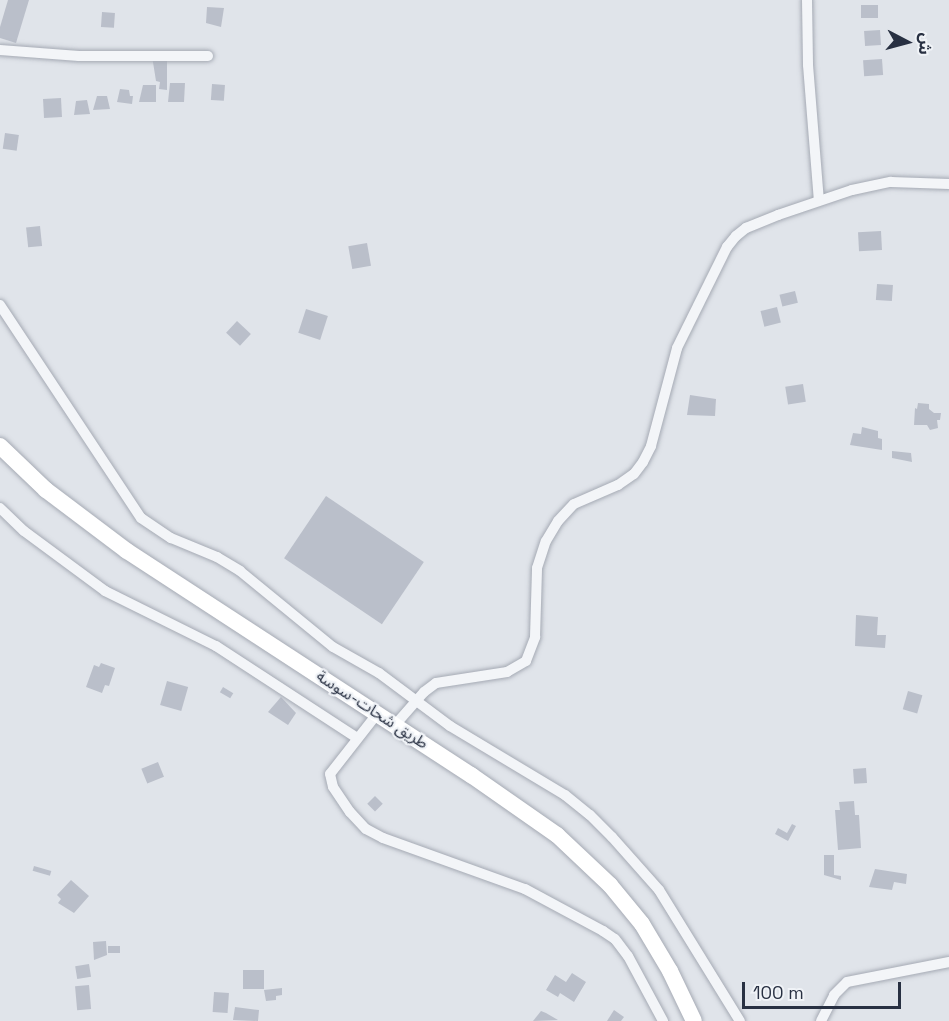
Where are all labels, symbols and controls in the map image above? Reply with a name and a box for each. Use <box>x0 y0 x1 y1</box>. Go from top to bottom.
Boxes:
north arrow <box>877 12 937 72</box>
text: ش <box>914 32 937 56</box>
street label: طريق شحات-سوسة <box>312 667 432 753</box>
scale bar <box>745 970 904 1008</box>
text: 100 m <box>753 981 804 1004</box>

